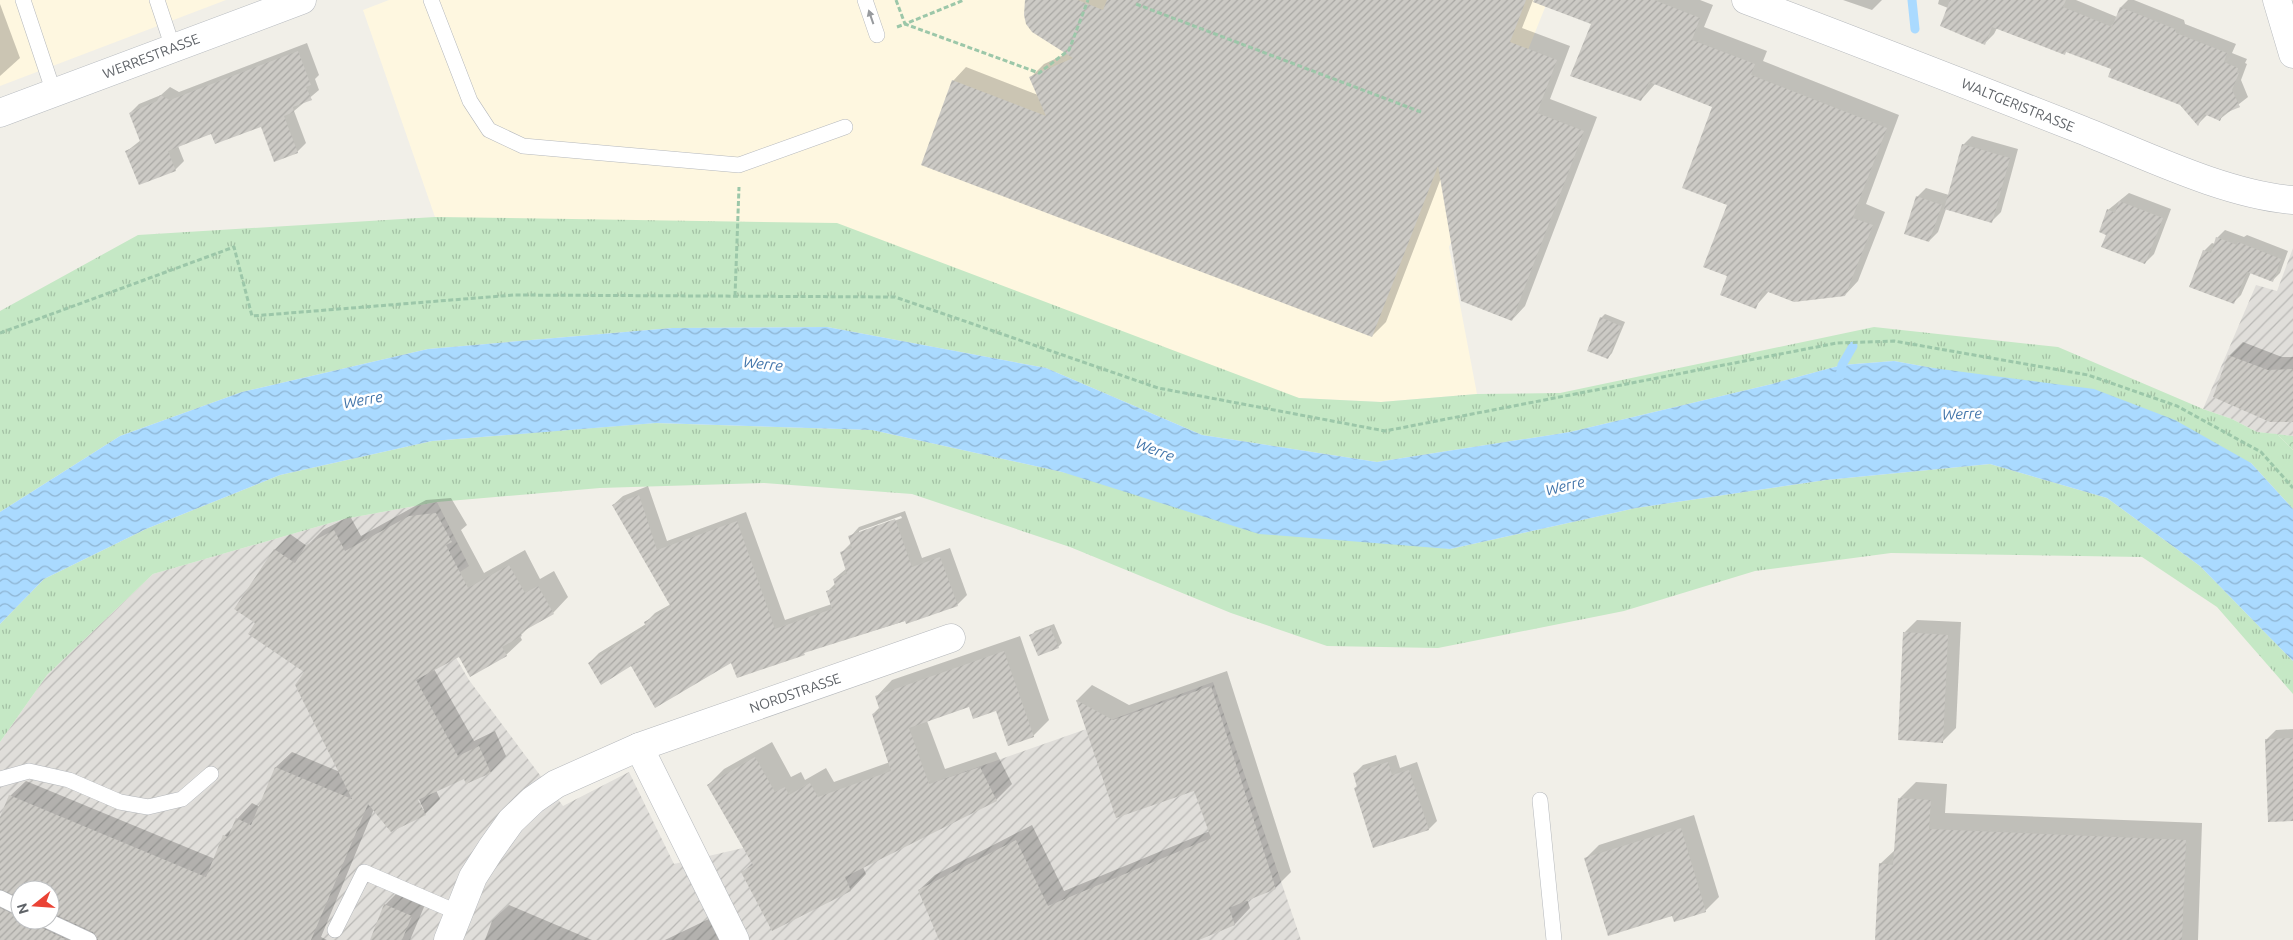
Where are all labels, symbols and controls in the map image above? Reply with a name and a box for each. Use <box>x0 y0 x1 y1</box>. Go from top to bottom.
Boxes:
one-way arrow <box>867 10 874 25</box>
street label: WERRESTRASSE <box>100 30 202 82</box>
street label: WALTGERISTRASSE <box>1959 75 2077 135</box>
water label: Werre <box>742 353 784 374</box>
water label: Werre <box>342 388 384 411</box>
water label: Werre <box>1942 404 1983 423</box>
water label: Werre <box>1134 434 1177 465</box>
water label: Werre <box>1544 472 1587 499</box>
street label: NORDSTRASSE <box>747 670 843 716</box>
north arrow <box>10 880 60 930</box>
text: N <box>13 901 32 916</box>

